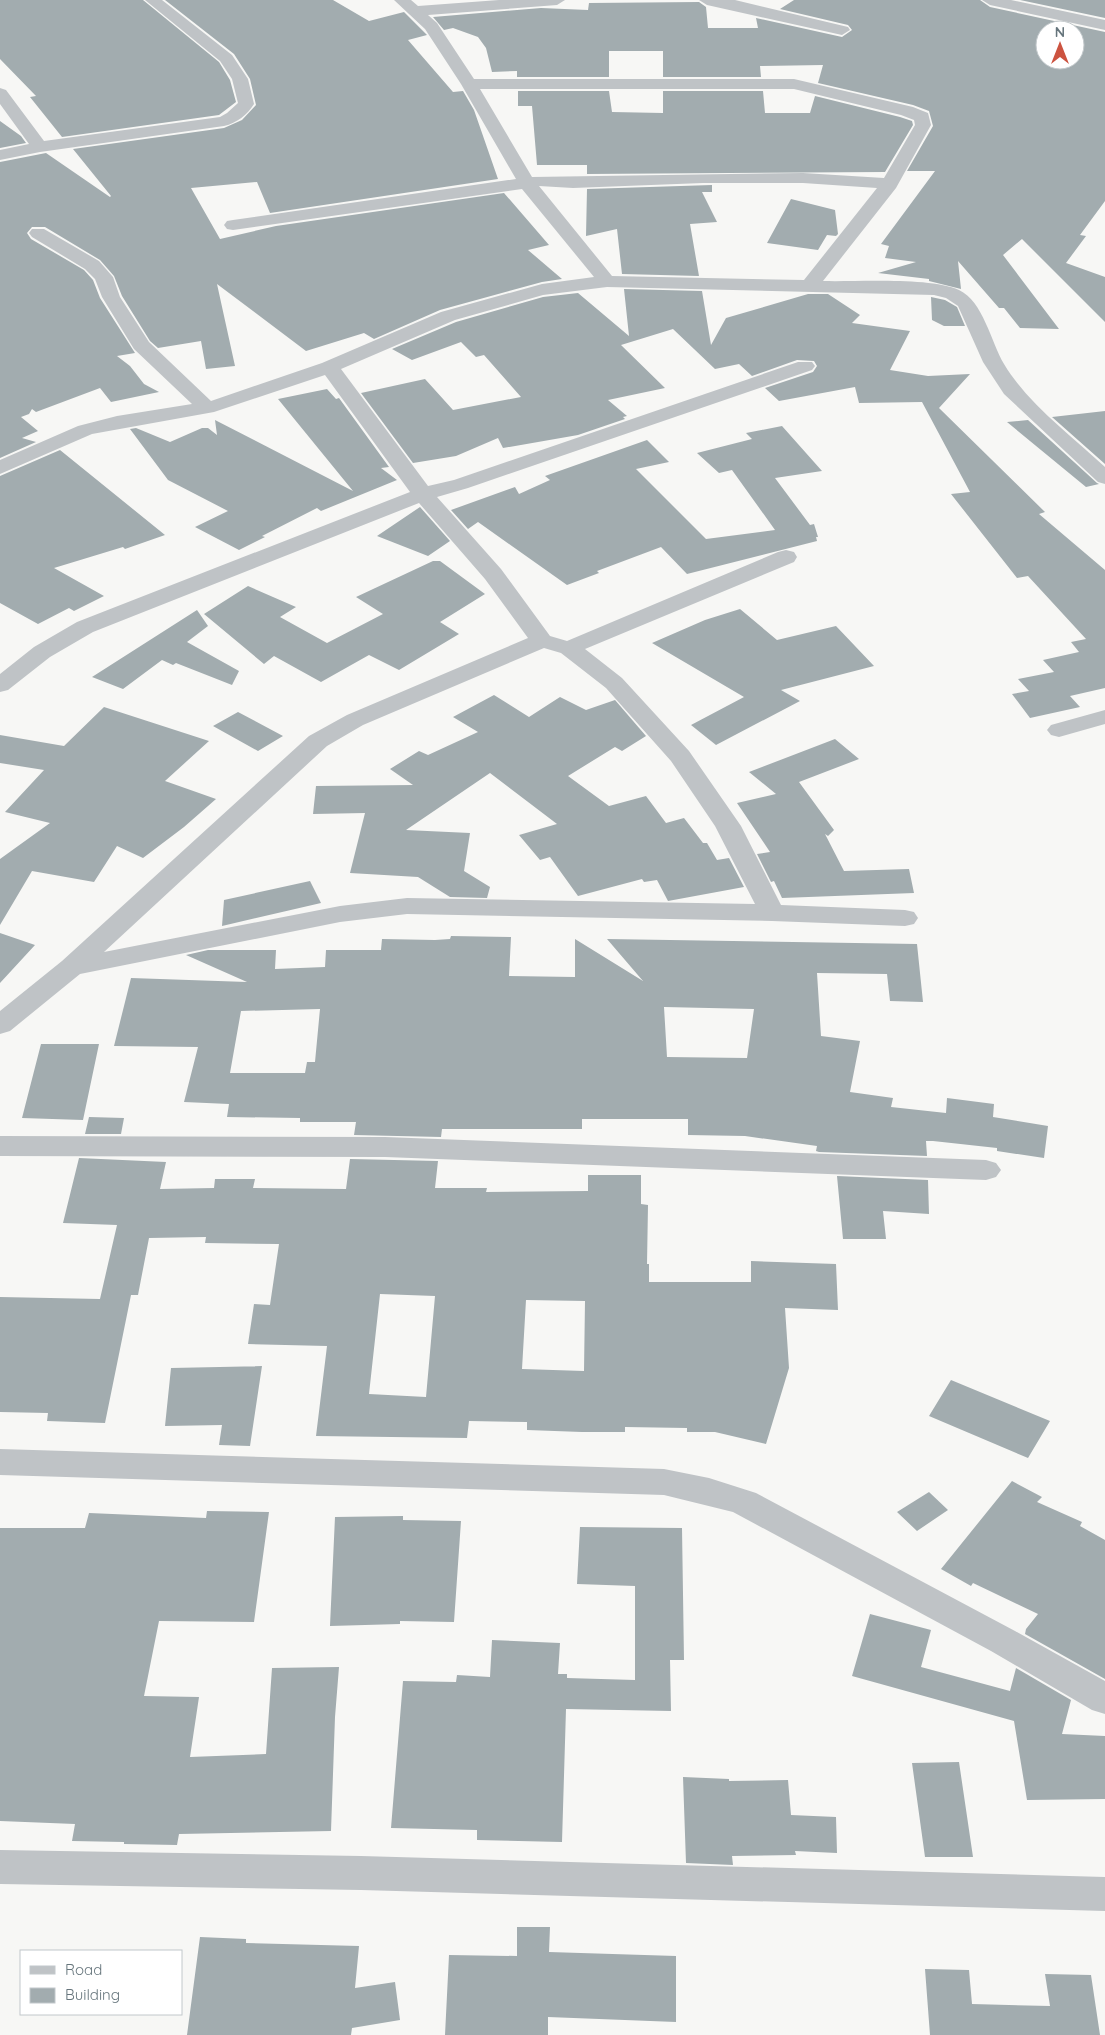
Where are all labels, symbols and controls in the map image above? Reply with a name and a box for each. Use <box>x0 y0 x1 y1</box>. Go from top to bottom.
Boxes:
north arrow <box>1035 20 1085 70</box>
text: N <box>1055 23 1065 41</box>
legend <box>20 1950 182 2015</box>
text: Road <box>65 1960 102 1979</box>
text: Building <box>65 1985 120 2004</box>

